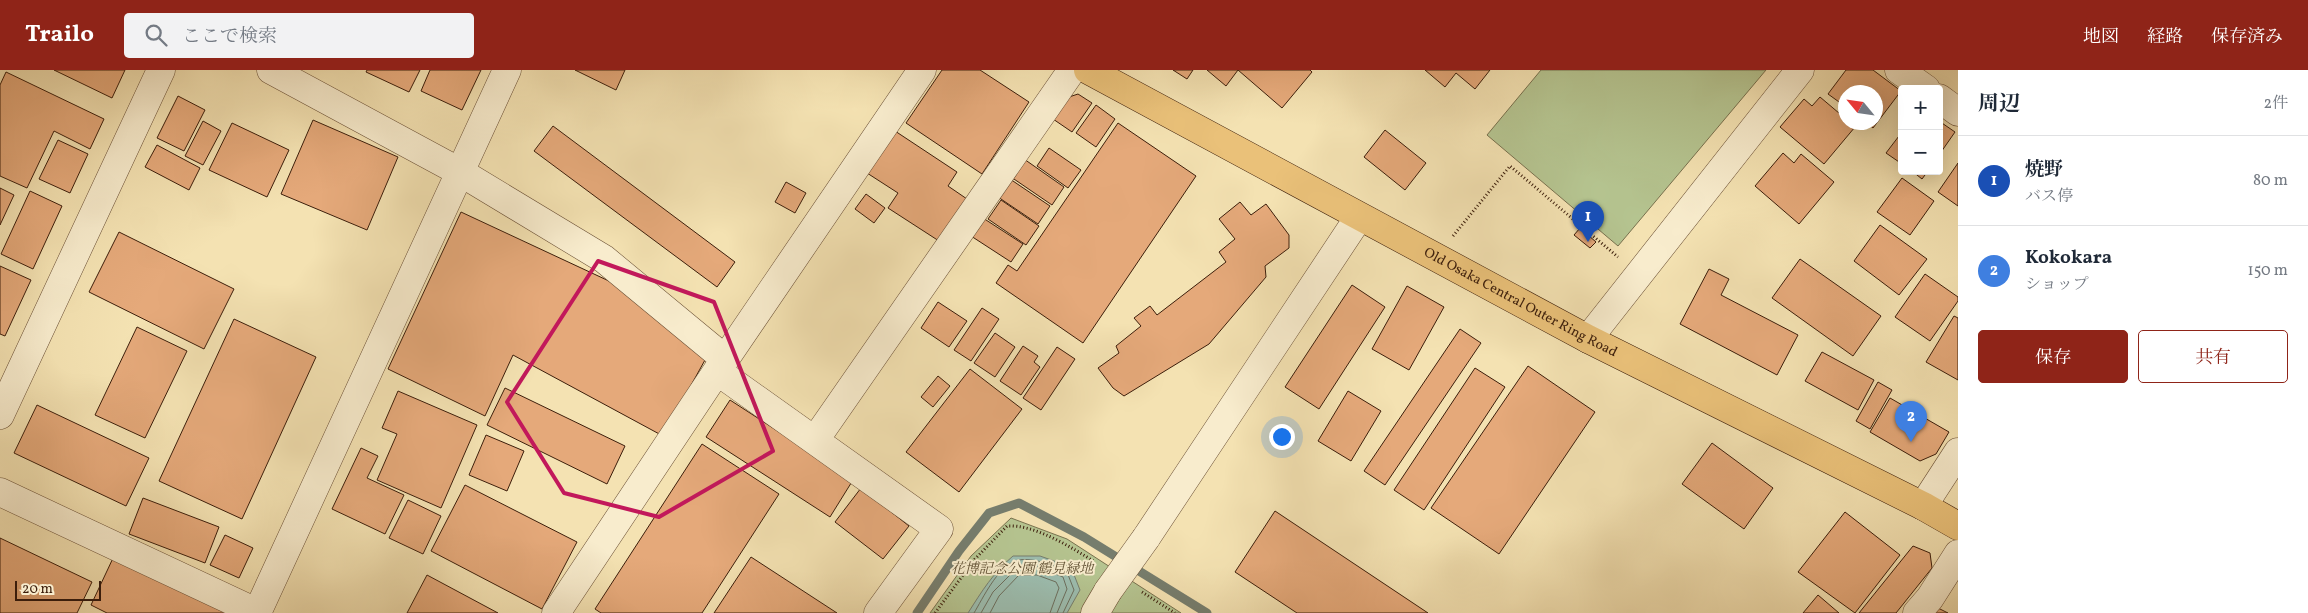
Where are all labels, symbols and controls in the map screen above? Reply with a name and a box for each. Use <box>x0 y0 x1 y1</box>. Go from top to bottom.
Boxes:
search box <box>124 13 474 58</box>
text: Trailo <box>25 18 94 52</box>
icon: search <box>142 21 170 49</box>
text: ここで検索 <box>182 24 277 50</box>
text: 地図 <box>2083 25 2119 50</box>
text: 経路 <box>2147 25 2183 50</box>
text: 保存済み <box>2211 25 2283 50</box>
north arrow <box>1838 85 1883 130</box>
map controls <box>1898 85 1943 175</box>
button: + <box>1898 85 1943 130</box>
text: 周辺 <box>1978 90 2020 119</box>
text: 2件 <box>2263 93 2288 115</box>
button: − <box>1898 130 1943 175</box>
text: 焼野 <box>2025 157 2063 183</box>
text: 1 <box>1991 170 1997 192</box>
text: 80 m <box>2253 170 2288 192</box>
text: バス停 <box>2025 186 2073 208</box>
pin: 1 <box>1572 201 1604 242</box>
street label: Old Osaka Central Outer Ring Road <box>1420 243 1621 362</box>
text: Kokokara <box>2025 245 2112 271</box>
text: 2 <box>1990 260 1998 282</box>
text: 150 m <box>2247 260 2288 282</box>
text: ショップ <box>2025 274 2089 296</box>
button: 保存 <box>1978 330 2128 383</box>
button: 共有 <box>2138 330 2288 383</box>
pin: 2 <box>1895 401 1927 442</box>
your location <box>1269 424 1295 450</box>
park label: 花博記念公園 鶴見緑地 <box>951 560 1095 579</box>
scale bar <box>15 578 101 601</box>
text: 20 m <box>22 580 53 599</box>

